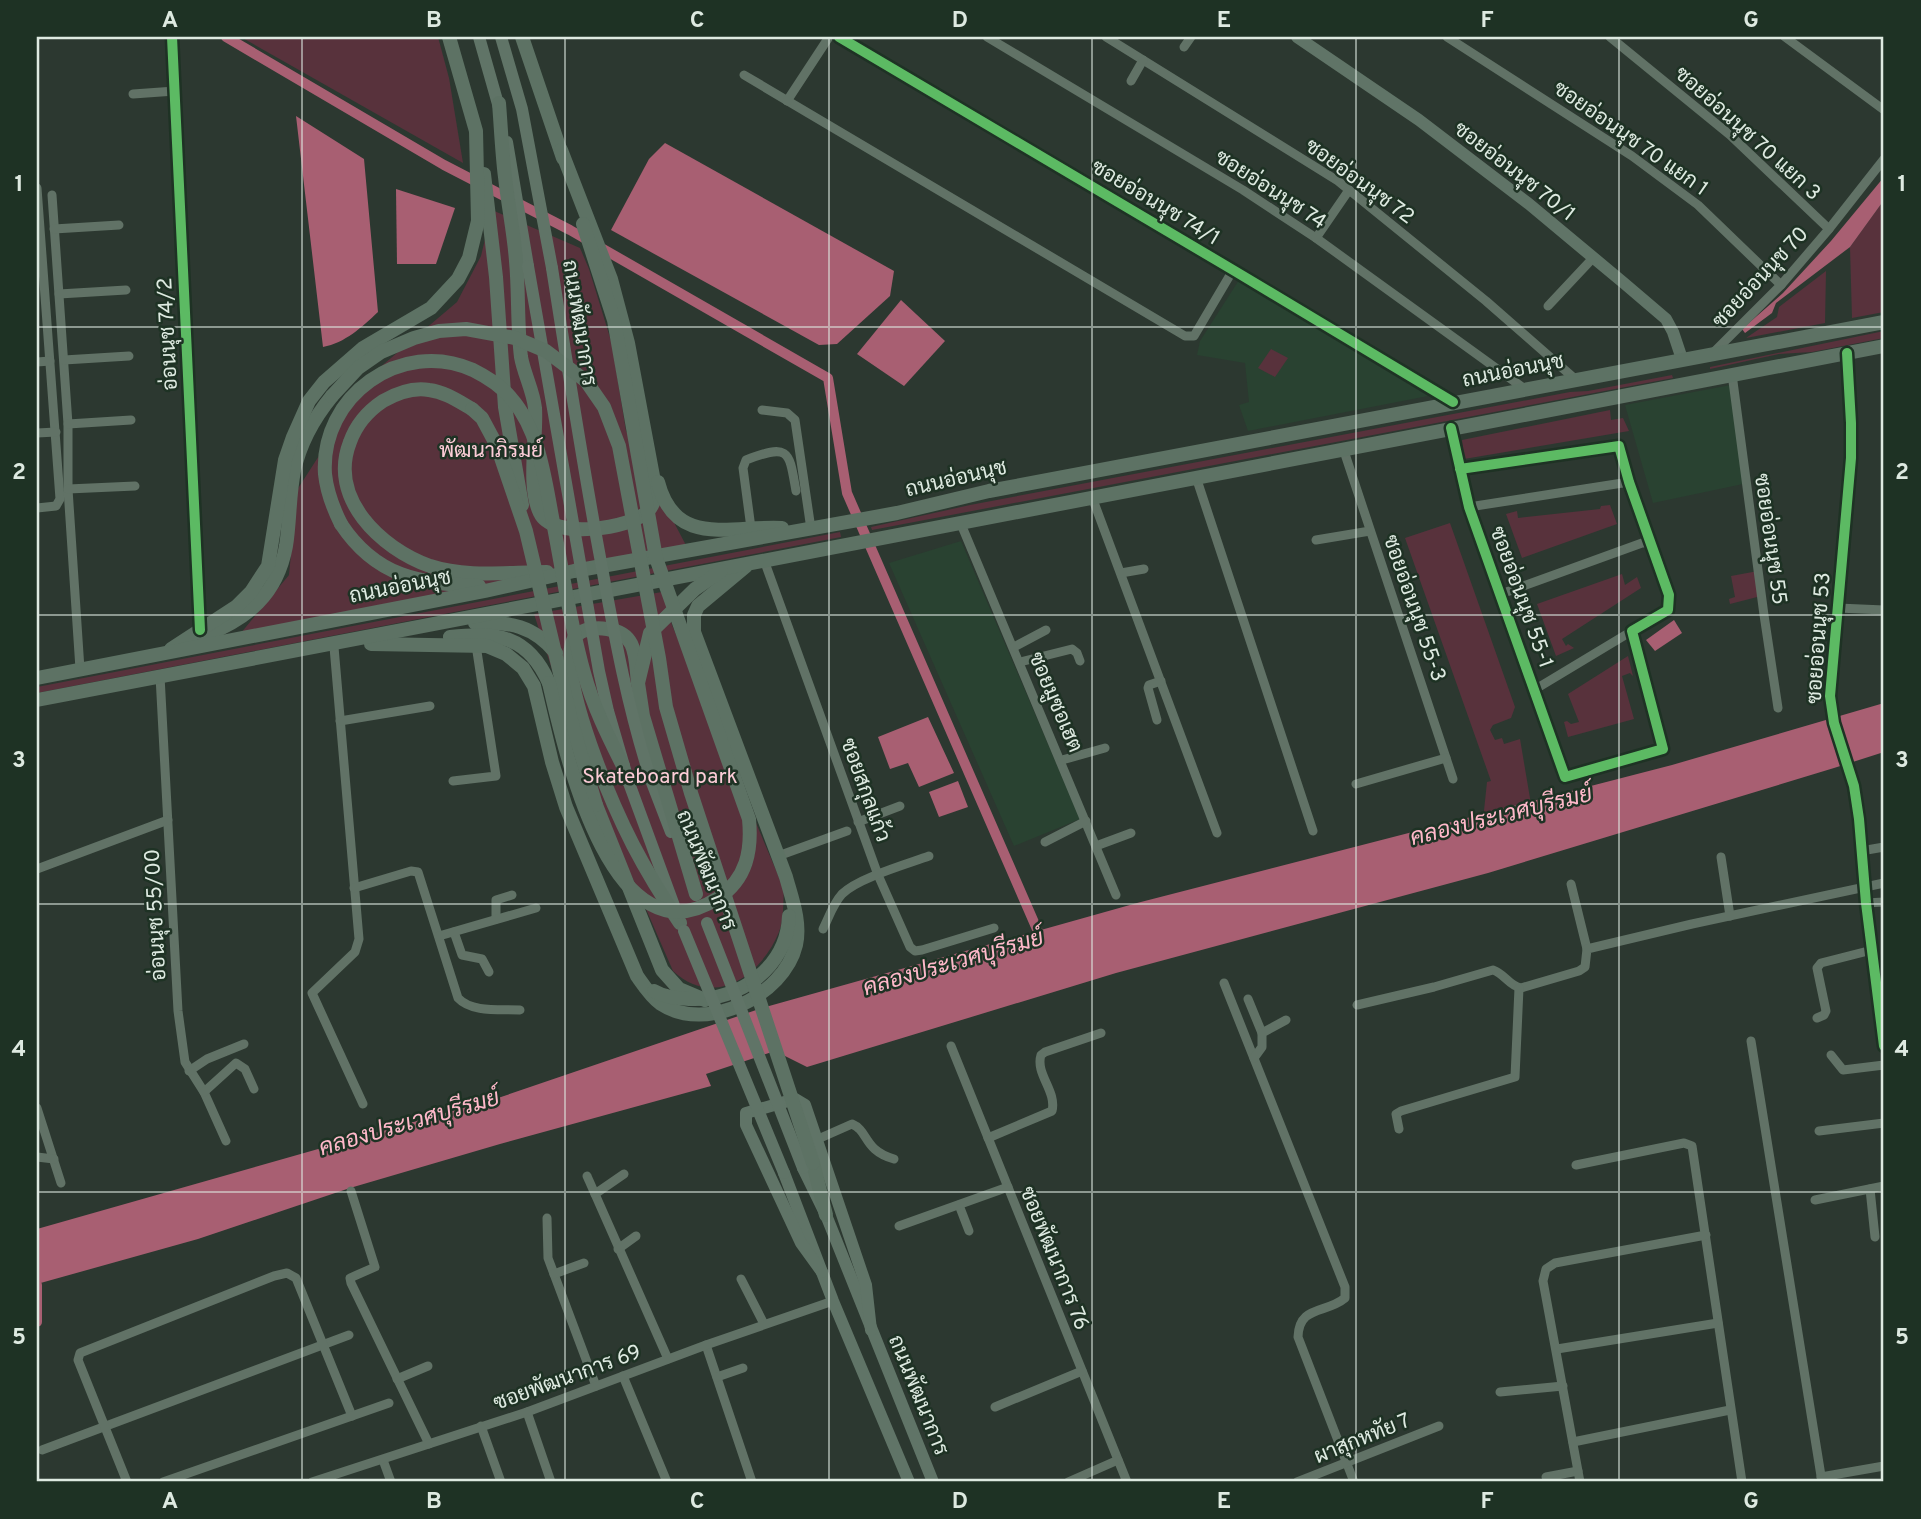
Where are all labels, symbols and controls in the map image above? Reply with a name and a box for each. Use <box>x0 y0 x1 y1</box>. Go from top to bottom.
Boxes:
text: A <box>162 7 178 36</box>
text: B <box>426 7 442 36</box>
text: C <box>690 7 704 36</box>
text: D <box>952 7 968 36</box>
text: E <box>1217 7 1231 36</box>
text: F <box>1480 7 1494 36</box>
text: G <box>1743 7 1759 36</box>
street label: ซอยอ่อนนุช 70 แยก 3 <box>1668 61 1826 207</box>
street label: ซอยอ่อนนุช 70 แยก 1 <box>1547 76 1713 203</box>
street label: ซอยอ่อนนุช 70/1 <box>1448 116 1580 228</box>
street label: ซอยอ่อนนุช 72 <box>1299 133 1419 231</box>
street label: ซอยอ่อนนุช 74 <box>1209 144 1331 236</box>
street label: ซอยอ่อนนุช 74/1 <box>1086 154 1225 252</box>
text: 1 <box>14 171 24 200</box>
text: 1 <box>1897 171 1907 200</box>
street label: ซอยอ่อนนุช 70 <box>1707 222 1815 335</box>
street label: ถนนพัฒนาการ <box>555 258 602 388</box>
street label: อ่อนนุช 74/2 <box>152 277 185 391</box>
street label: ถนนอ่อนนุช <box>1460 348 1566 395</box>
park label: พัฒนาภิรมย์ <box>439 436 543 465</box>
street label: ถนนอ่อนนุช <box>903 455 1010 504</box>
text: 2 <box>12 459 26 488</box>
text: 2 <box>1895 459 1909 488</box>
street label: ซอยอ่อนนุช 55 <box>1747 472 1792 607</box>
street label: ซอยอ่อนนุช 55-1 <box>1482 523 1559 672</box>
street label: ซอยอ่อนนุช 55-3 <box>1376 532 1451 685</box>
street label: ถนนอ่อนนุช <box>347 564 453 611</box>
street label: ซอยอ่อนนุช 53 <box>1801 571 1838 705</box>
street label: ซอยมูซอเฮต <box>1021 648 1088 757</box>
street label: ซอยสกุลแก้ว <box>833 735 896 846</box>
text: 3 <box>12 747 26 776</box>
text: 3 <box>1895 747 1909 776</box>
park label: Skateboard park <box>582 764 738 791</box>
water label: คลองประเวศบุรีรมย์ <box>1407 776 1599 854</box>
street label: ถนนพัฒนาการ <box>669 806 742 935</box>
street label: อ่อนนุช 55/00 <box>140 848 173 982</box>
water label: คลองประเวศบุรีรมย์ <box>859 920 1050 1004</box>
text: 4 <box>12 1036 26 1065</box>
text: 4 <box>1895 1036 1909 1065</box>
water label: คลองประเวศบุรีรมย์ <box>315 1080 506 1164</box>
street label: ซอยพัฒนาการ 76 <box>1013 1183 1095 1334</box>
text: 5 <box>12 1324 26 1353</box>
text: 5 <box>1895 1324 1909 1353</box>
street label: ถนนพัฒนาการ <box>881 1331 954 1460</box>
street label: ซอยพัฒนาการ 69 <box>490 1339 645 1418</box>
street label: ผาสุกหทัย 7 <box>1310 1408 1415 1471</box>
text: A <box>162 1488 178 1517</box>
text: B <box>426 1488 442 1517</box>
text: C <box>690 1488 704 1517</box>
text: D <box>952 1488 968 1517</box>
text: E <box>1217 1488 1231 1517</box>
text: F <box>1480 1488 1494 1517</box>
text: G <box>1743 1488 1759 1517</box>

